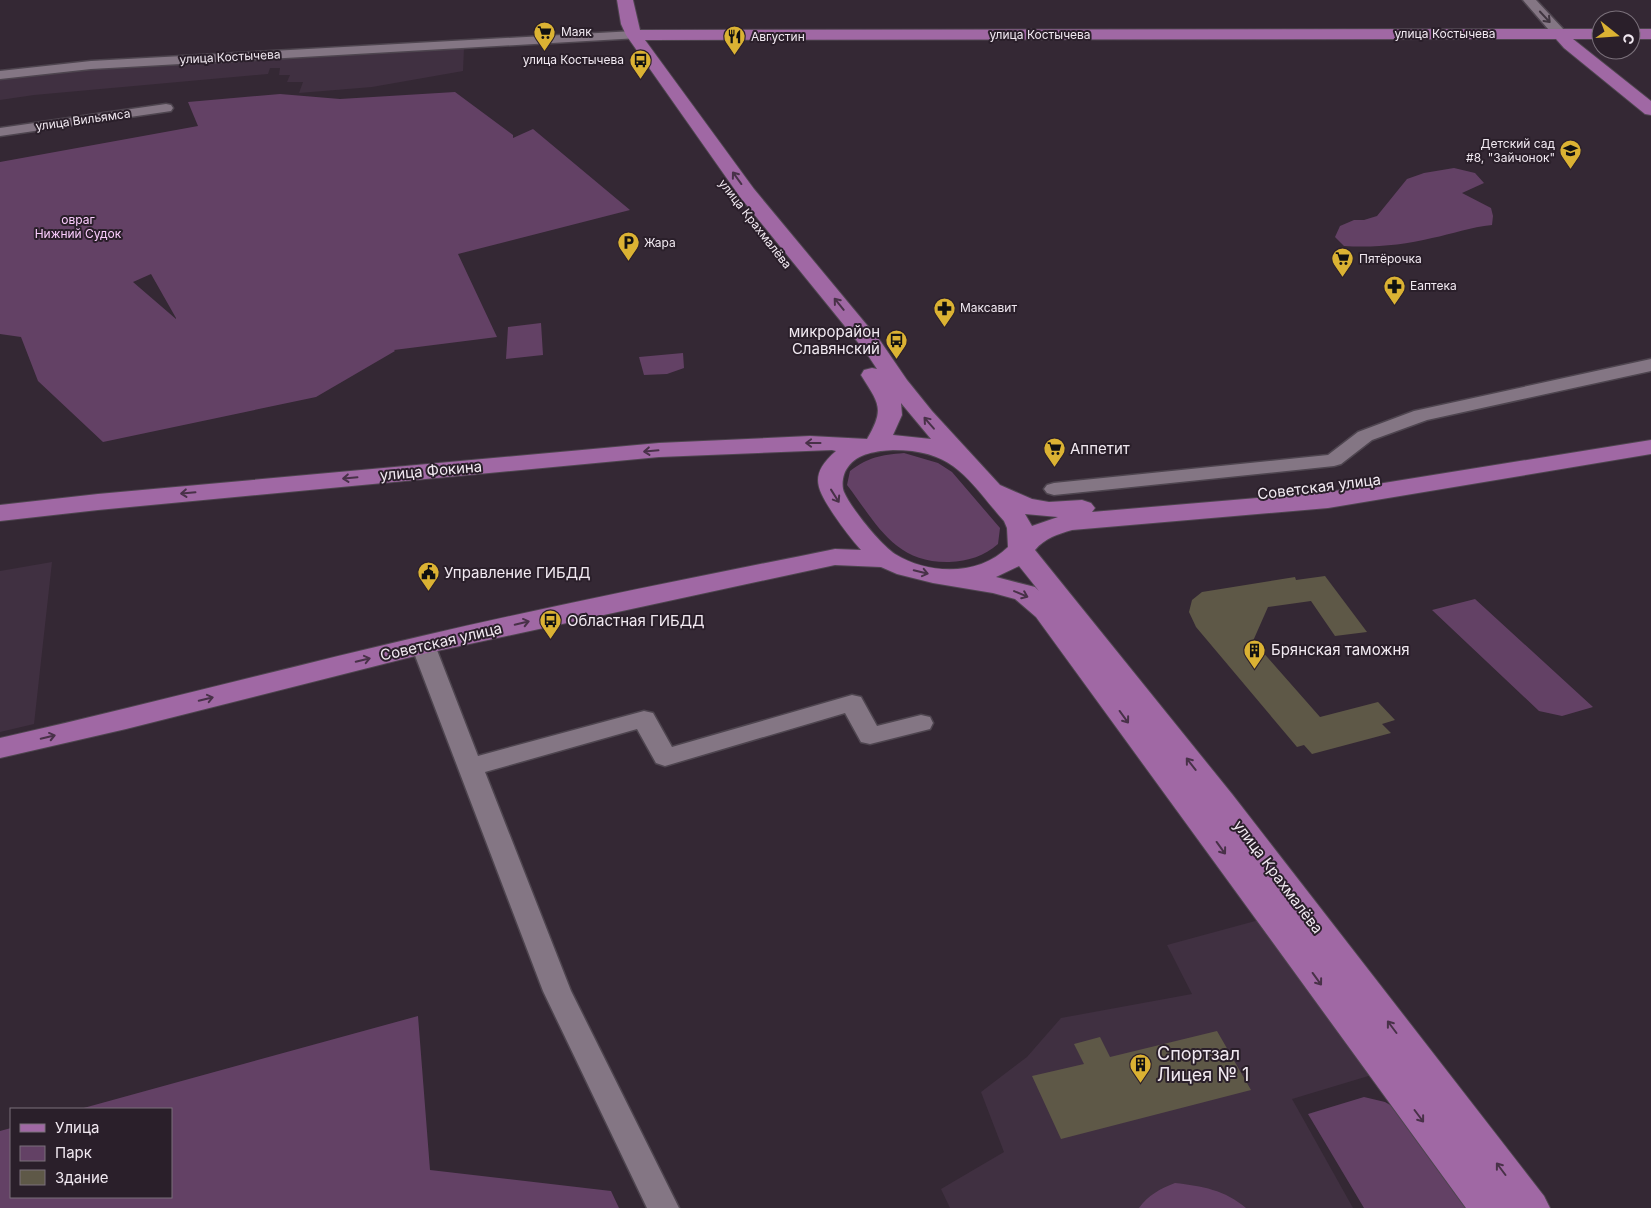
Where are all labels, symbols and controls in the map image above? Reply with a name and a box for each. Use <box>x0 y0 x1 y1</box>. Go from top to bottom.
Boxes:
one-way arrow <box>1539 10 1551 23</box>
north arrow <box>1591 10 1641 60</box>
supermarket icon: Маяк <box>533 20 557 51</box>
place label: Маяк <box>561 24 592 39</box>
restaurant icon: Августин <box>723 25 747 56</box>
street label: улица Костычева <box>1394 26 1496 41</box>
street label: улица Костычева <box>989 27 1091 42</box>
place label: Августин <box>751 29 805 44</box>
text: С <box>1619 32 1639 46</box>
street label: улица Костычева <box>179 46 281 67</box>
bus stop icon: улица Костычева <box>628 48 652 79</box>
place label: улица Костычева <box>523 52 624 67</box>
street label: улица Вильямса <box>35 105 131 134</box>
place label: Детский сад #8, "Зайчонок" <box>1466 136 1555 165</box>
school or university icon: Детский сад #8, "Зайчонок" <box>1559 139 1583 170</box>
one-way arrow <box>731 172 742 185</box>
street label: улица Крахмалёва <box>716 176 795 272</box>
park label: овраг Нижний Судок <box>35 212 122 241</box>
parking icon: Жара <box>616 231 640 262</box>
place label: Жара <box>644 235 676 250</box>
supermarket icon: Пятёрочка <box>1331 247 1355 278</box>
place label: Пятёрочка <box>1359 251 1422 266</box>
pharmacy icon: Еаптека <box>1382 274 1406 305</box>
place label: Еаптека <box>1410 278 1457 293</box>
pharmacy icon: Максавит <box>932 296 956 327</box>
one-way arrow <box>833 298 844 311</box>
place label: Максавит <box>960 300 1017 315</box>
place label: микрорайон Славянский <box>789 322 880 358</box>
bus stop icon: микрорайон Славянский <box>884 329 908 360</box>
one-way arrow <box>924 416 935 429</box>
supermarket icon: Аппетит <box>1042 437 1066 468</box>
one-way arrow <box>806 438 822 448</box>
place label: Аппетит <box>1070 439 1130 458</box>
one-way arrow <box>643 446 659 456</box>
street label: улица Фокина <box>379 457 483 484</box>
street label: Советская улица <box>1256 470 1382 504</box>
one-way arrow <box>342 474 358 483</box>
one-way arrow <box>180 489 196 498</box>
one-way arrow <box>830 489 840 503</box>
public building icon: Управление ГИБДД <box>416 561 440 592</box>
place label: Управление ГИБДД <box>444 563 591 582</box>
one-way arrow <box>912 567 928 577</box>
one-way arrow <box>1014 589 1029 599</box>
bus stop icon: Областная ГИБДД <box>539 609 563 640</box>
place label: Областная ГИБДД <box>567 611 705 630</box>
street label: Советская улица <box>378 618 504 665</box>
one-way arrow <box>513 618 529 627</box>
building icon: Брянская таможня <box>1243 638 1267 669</box>
place label: Брянская таможня <box>1271 640 1410 659</box>
one-way arrow <box>355 655 371 664</box>
one-way arrow <box>197 694 213 703</box>
one-way arrow <box>1119 710 1130 723</box>
one-way arrow <box>39 732 55 741</box>
one-way arrow <box>1185 758 1196 771</box>
street label: улица Крахмалёва <box>1230 816 1327 937</box>
one-way arrow <box>1216 841 1226 855</box>
one-way arrow <box>1312 972 1323 985</box>
one-way arrow <box>1387 1020 1397 1034</box>
place label: Спортзал Лицея № 1 <box>1157 1043 1249 1085</box>
building icon: Спортзал Лицея № 1 <box>1129 1052 1153 1083</box>
legend <box>10 1108 172 1198</box>
one-way arrow <box>1414 1109 1424 1123</box>
text: Улица <box>55 1118 99 1137</box>
text: Парк <box>55 1143 92 1162</box>
one-way arrow <box>1495 1163 1506 1176</box>
text: Здание <box>55 1168 109 1187</box>

